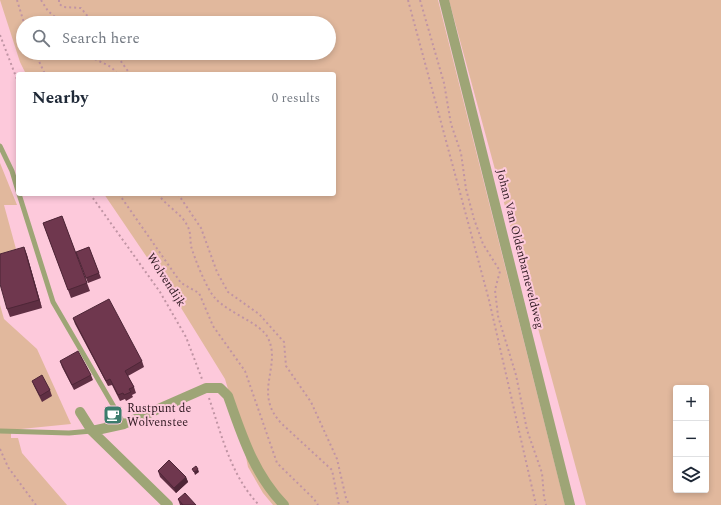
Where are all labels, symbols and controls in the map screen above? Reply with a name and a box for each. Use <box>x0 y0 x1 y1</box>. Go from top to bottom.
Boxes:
search box <box>16 16 336 60</box>
icon: search <box>30 27 52 49</box>
text: Search here <box>62 27 140 50</box>
text: Nearby <box>32 85 88 111</box>
text: 0 results <box>272 88 320 108</box>
street label: Johan Van Oldenbarneveldweg <box>491 167 549 331</box>
street label: Wolvendijk <box>141 249 191 311</box>
map controls <box>673 385 709 493</box>
button: + <box>673 385 709 421</box>
place label: Rustpunt de Wolvenstee <box>127 399 192 432</box>
cafe icon: Rustpunt de Wolvenstee <box>102 404 124 426</box>
button: − <box>673 421 709 457</box>
button: layers <box>673 457 709 493</box>

